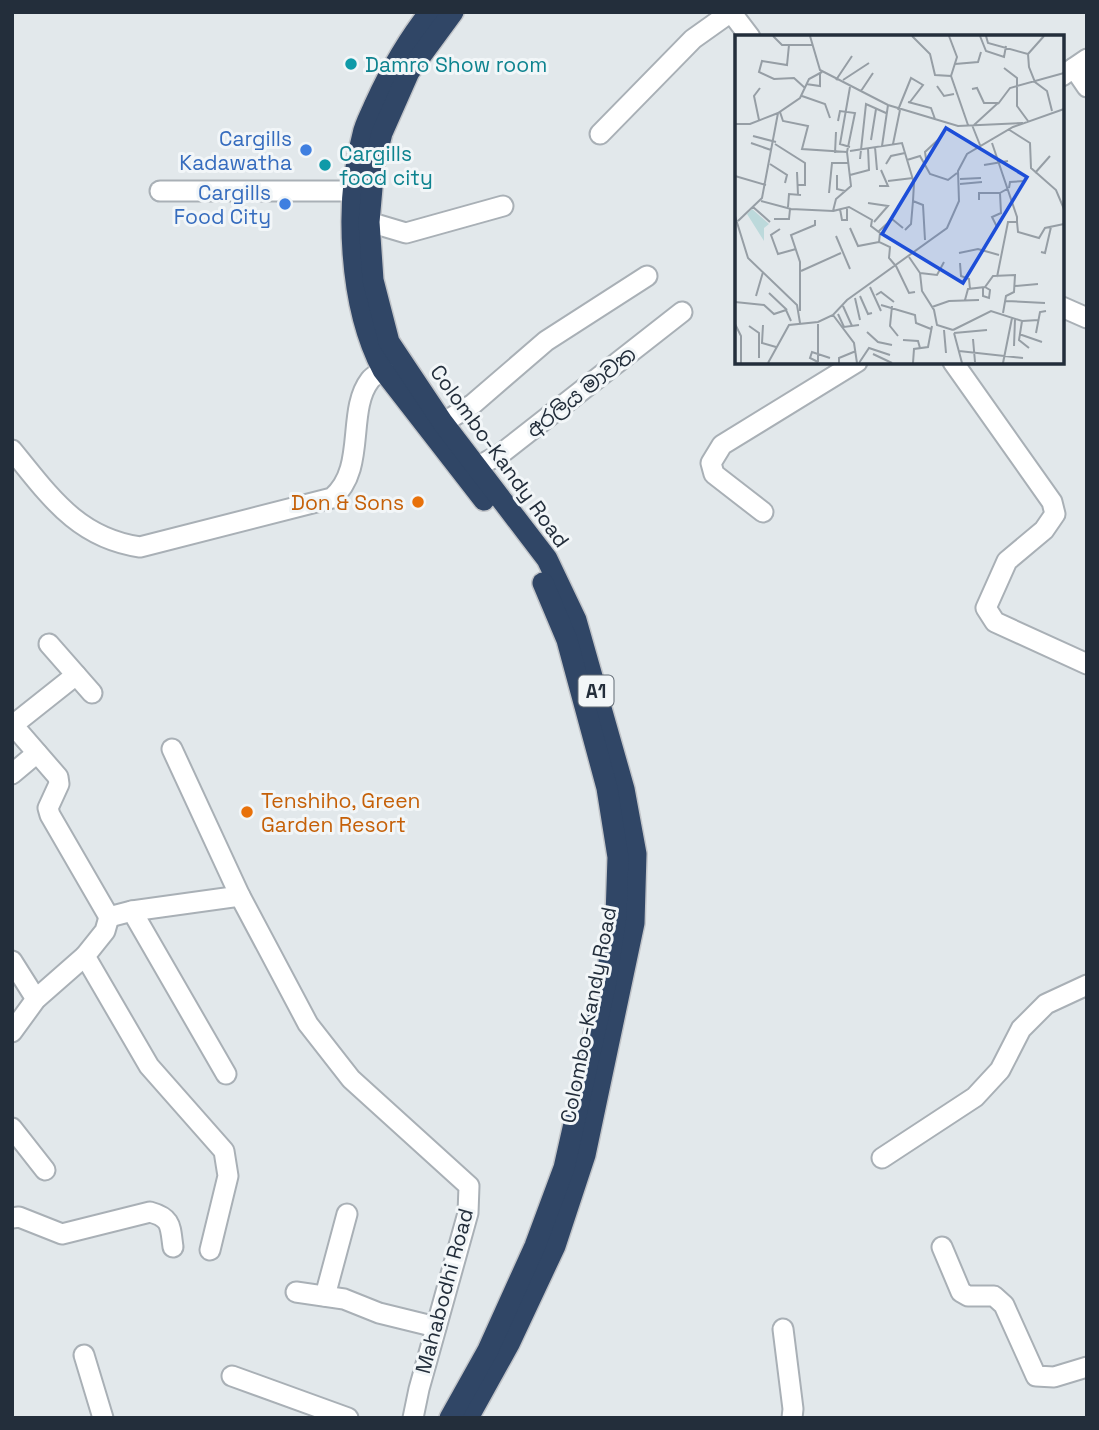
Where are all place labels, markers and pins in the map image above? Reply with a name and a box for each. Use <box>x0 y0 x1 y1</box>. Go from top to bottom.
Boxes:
place label: Damro Show room <box>365 51 547 78</box>
marker: Damro Show room <box>343 56 359 72</box>
place label: Cargills Kadawatha <box>179 125 292 176</box>
place label: Cargills food city <box>339 140 433 191</box>
marker: Cargills Kadawatha <box>298 142 314 158</box>
marker: Cargills food city <box>317 157 333 173</box>
place label: Cargills Food City <box>174 179 271 230</box>
marker: Cargills Food City <box>277 196 293 212</box>
place label: Don & Sons <box>291 489 404 516</box>
marker: Don & Sons <box>410 494 426 510</box>
place label: Tenshiho, Green Garden Resort <box>261 787 420 838</box>
marker: Tenshiho, Green Garden Resort <box>239 804 255 820</box>

